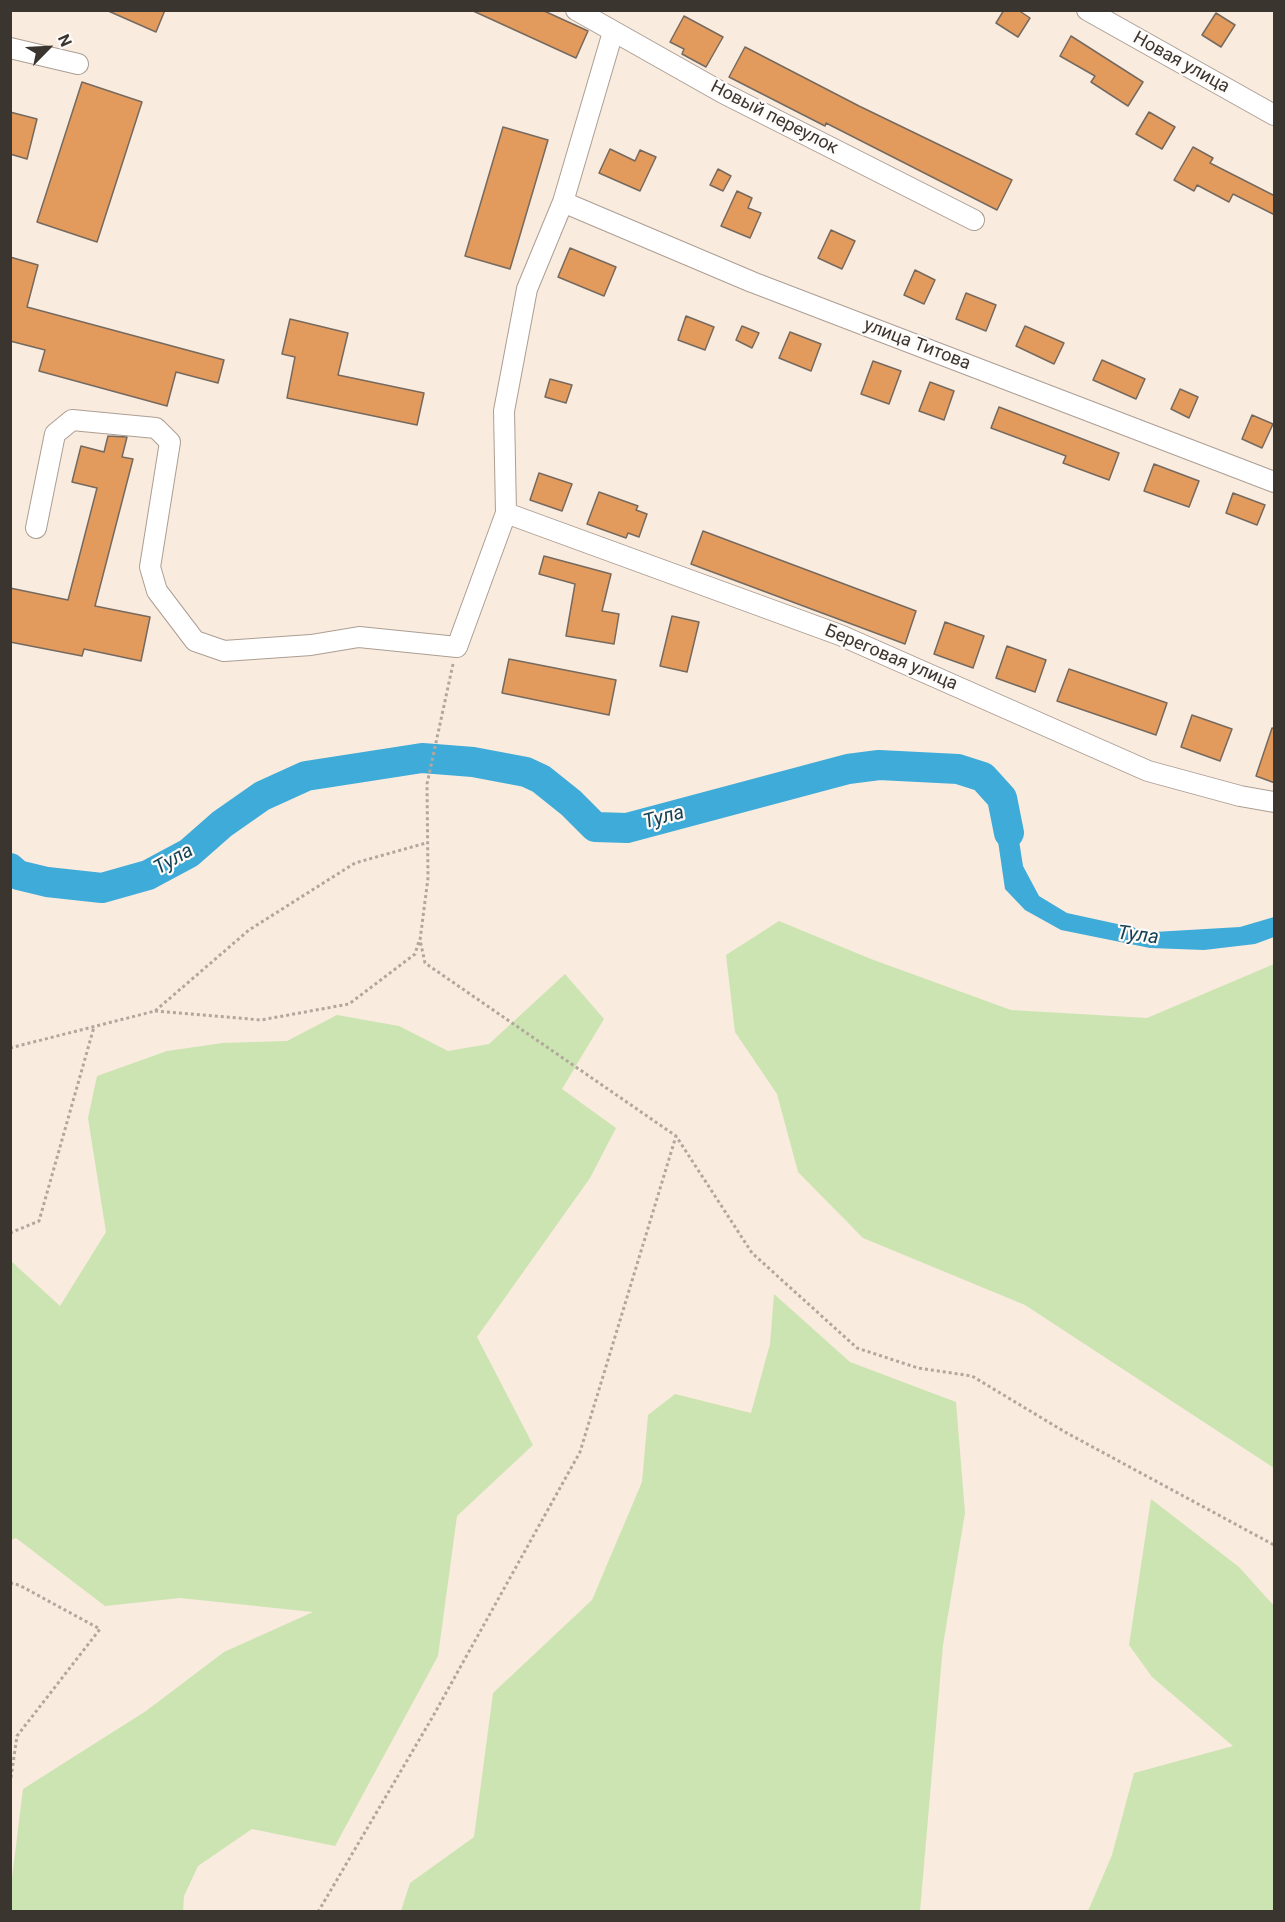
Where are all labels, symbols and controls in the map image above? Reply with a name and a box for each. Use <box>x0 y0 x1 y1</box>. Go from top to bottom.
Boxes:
north arrow <box>18 18 78 78</box>
street label: Новая улица <box>1129 28 1233 98</box>
text: N <box>54 31 76 49</box>
street label: Новый переулок <box>707 77 841 159</box>
street label: улица Титова <box>861 315 973 375</box>
street label: Береговая улица <box>821 620 961 696</box>
water label: Тула <box>641 801 687 835</box>
water label: Тула <box>150 839 198 881</box>
water label: Тула <box>1116 922 1160 950</box>

